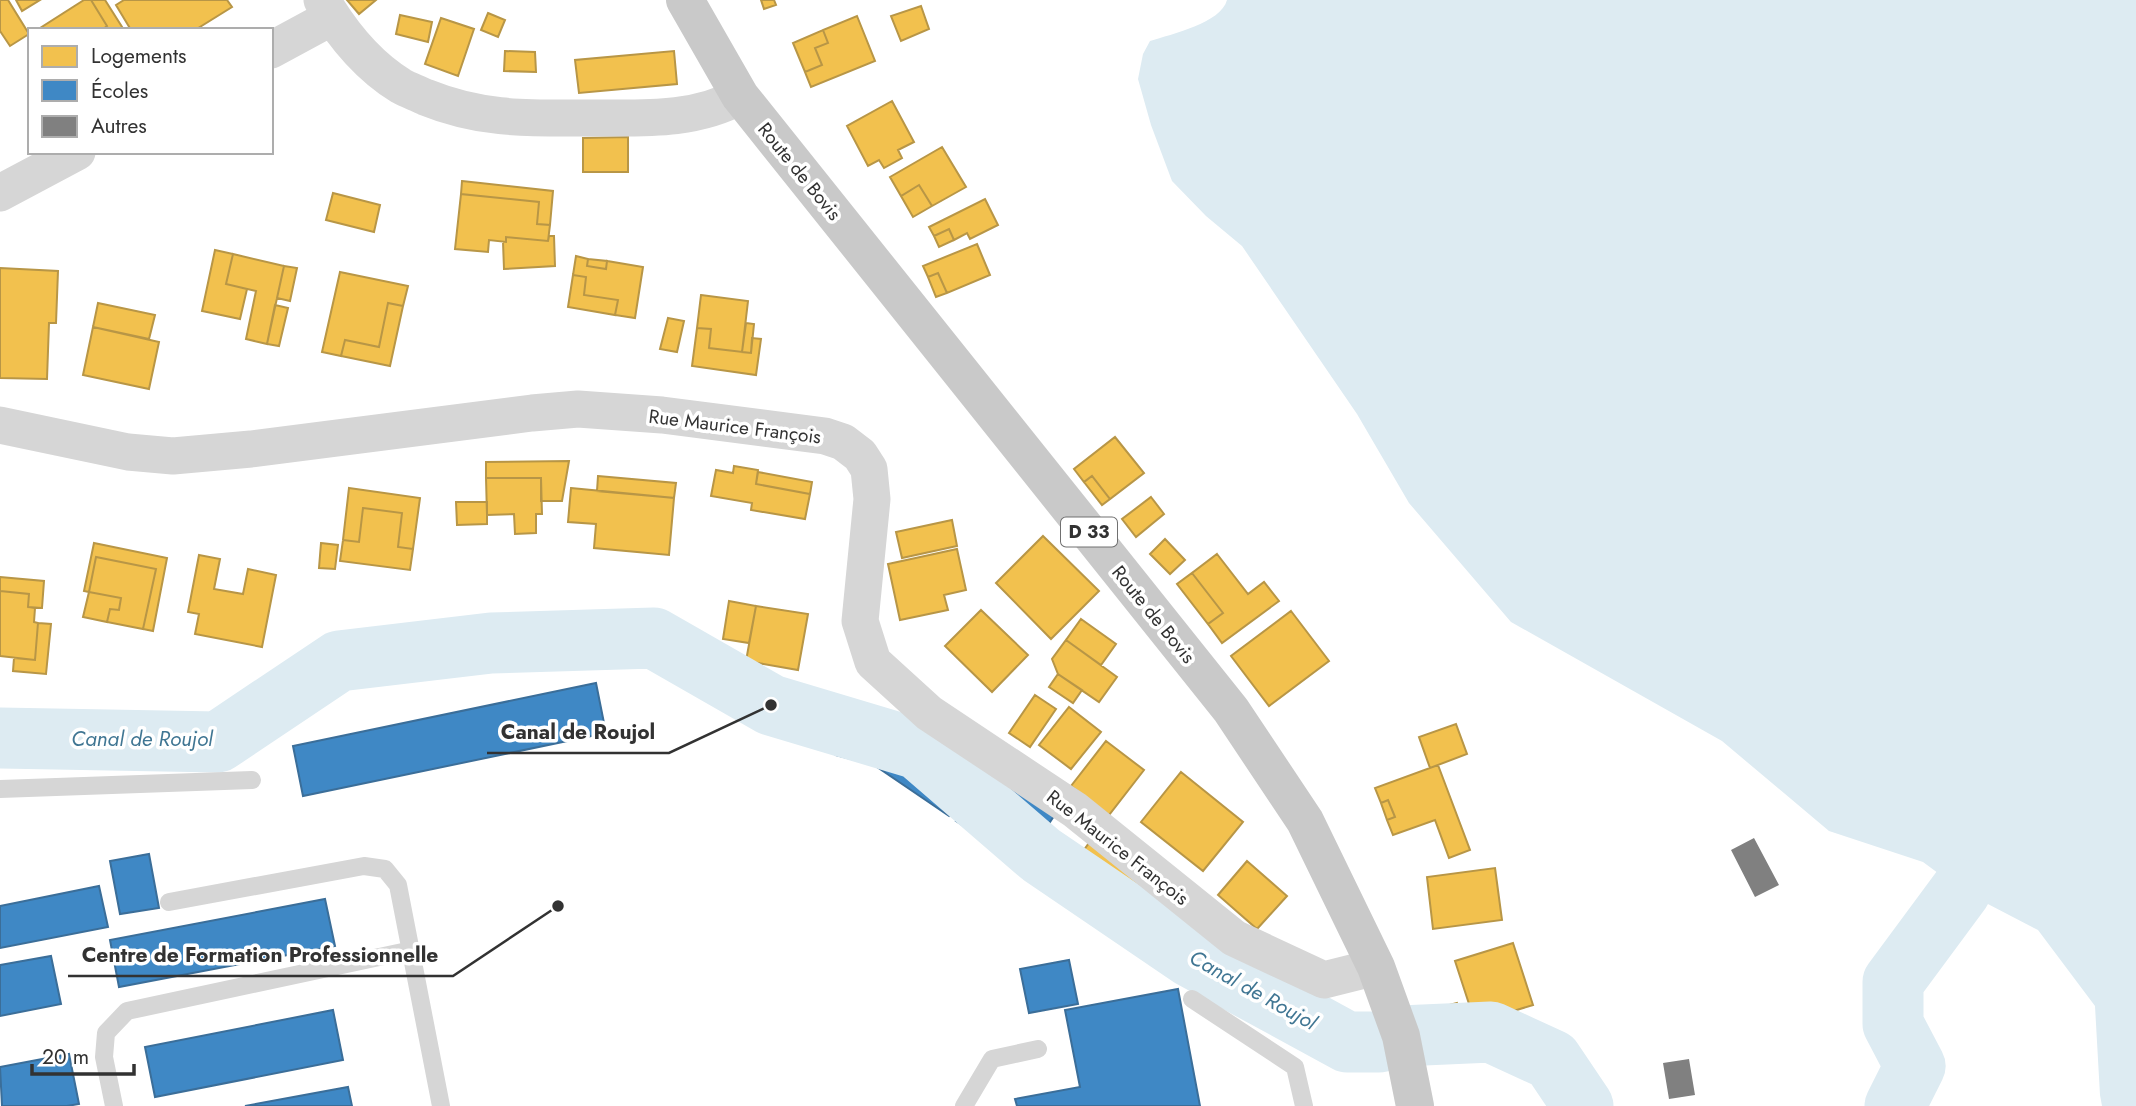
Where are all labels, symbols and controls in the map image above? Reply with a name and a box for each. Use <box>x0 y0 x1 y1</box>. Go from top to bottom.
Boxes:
legend <box>28 28 273 154</box>
text: Logements <box>91 41 186 71</box>
text: Écoles <box>91 76 148 106</box>
text: Autres <box>91 111 147 141</box>
street label: Route de Bovis <box>752 117 848 226</box>
street label: Rue Maurice François <box>647 403 823 451</box>
road number: D 33 <box>1061 518 1117 546</box>
street label: Route de Bovis <box>1106 560 1202 669</box>
callout: Canal de Roujol <box>487 711 669 753</box>
text: Canal de Roujol <box>501 717 655 747</box>
water label: Canal de Roujol <box>71 724 214 754</box>
street label: Rue Maurice François <box>1041 783 1195 912</box>
callout: Centre de Formation Professionnelle <box>68 934 453 976</box>
text: Centre de Formation Professionnelle <box>82 940 438 970</box>
water label: Canal de Roujol <box>1184 943 1323 1038</box>
scale bar <box>32 1032 133 1076</box>
text: 20 m <box>42 1042 89 1072</box>

